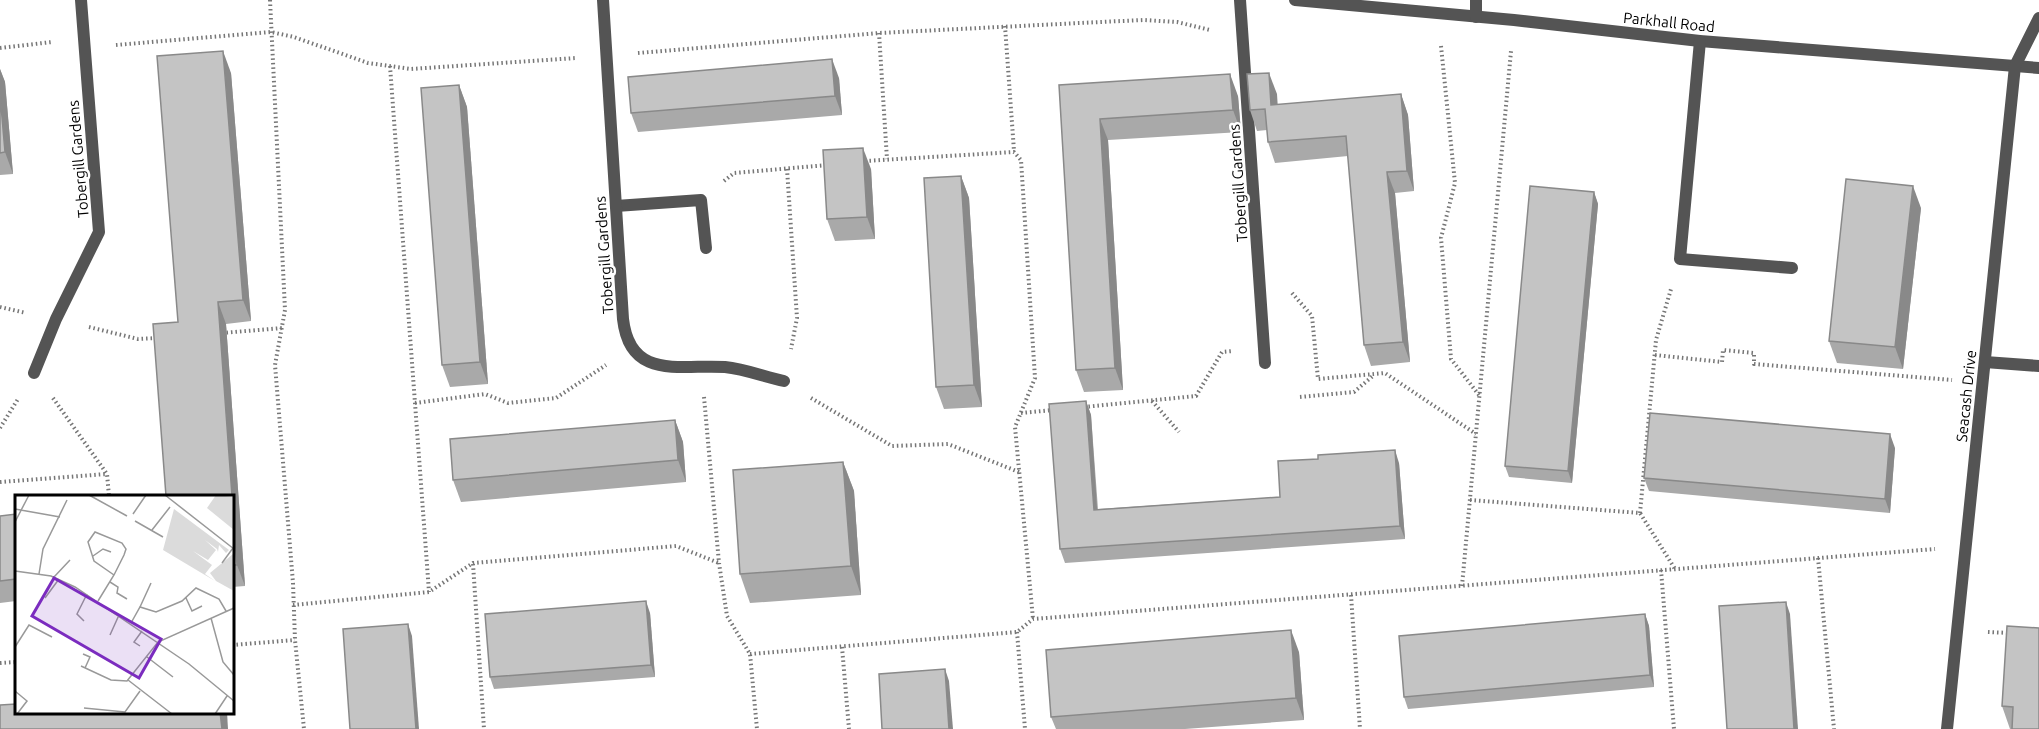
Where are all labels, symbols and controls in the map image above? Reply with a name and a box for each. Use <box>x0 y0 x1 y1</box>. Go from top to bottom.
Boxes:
street label: Parkhall Road <box>1622 9 1716 35</box>
street label: Tobergill Gardens <box>64 99 92 219</box>
street label: Tobergill Gardens <box>1225 123 1251 243</box>
street label: Tobergill Gardens <box>591 195 617 315</box>
street label: Seacash Drive <box>1953 349 1979 443</box>
inset map <box>15 495 234 714</box>

